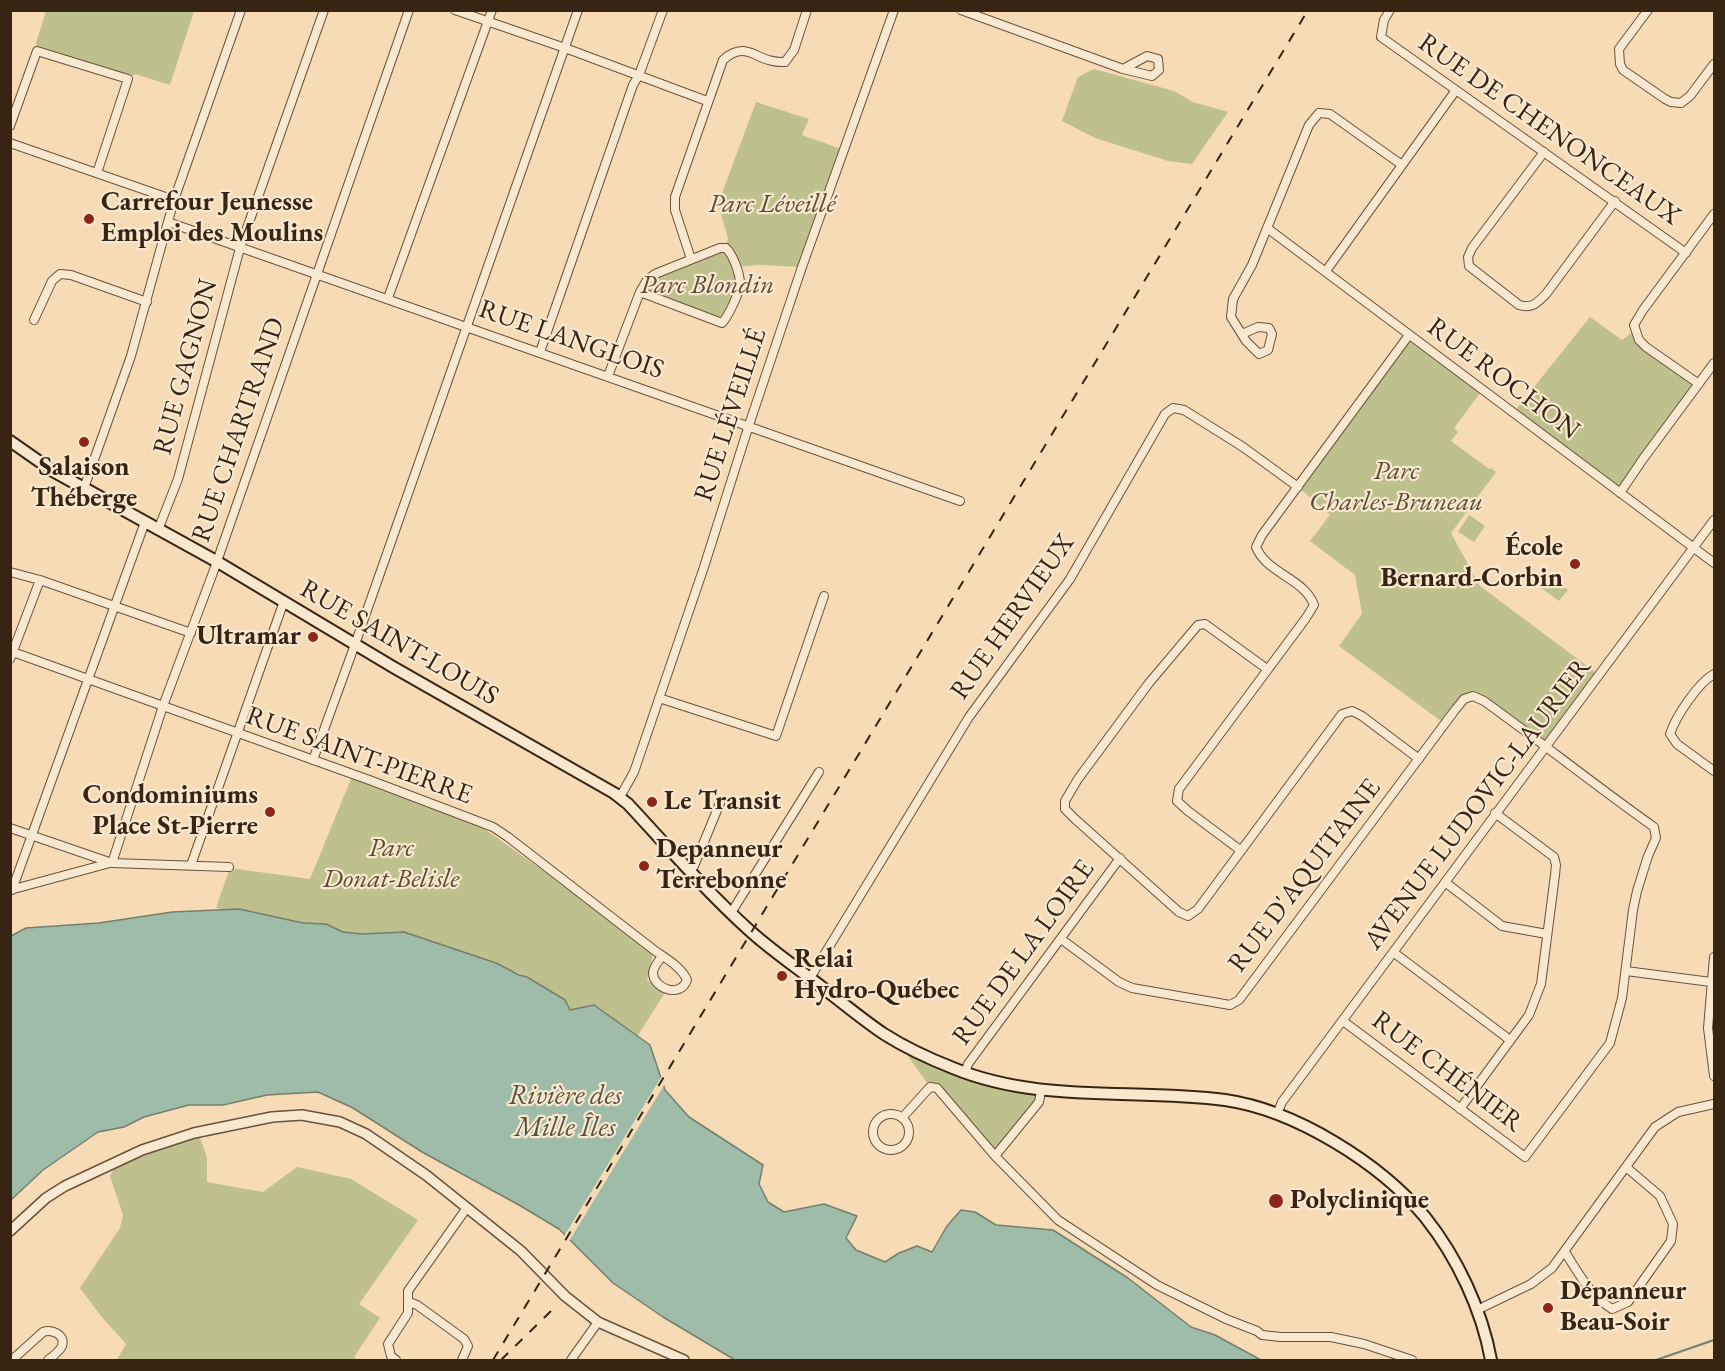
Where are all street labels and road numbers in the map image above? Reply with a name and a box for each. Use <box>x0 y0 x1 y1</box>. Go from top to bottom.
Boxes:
street label: RUE DE CHENONCEAUX <box>1412 27 1686 233</box>
street label: RUE GAGNON <box>147 276 225 458</box>
street label: RUE LANGLOIS <box>474 293 668 387</box>
street label: RUE ROCHON <box>1420 311 1586 447</box>
street label: RUE CHARTRAND <box>185 314 293 546</box>
street label: RUE LÉVEILLÉ <box>688 324 774 506</box>
street label: RUE HERVIEUX <box>944 528 1082 706</box>
street label: RUE SAINT-LOUIS <box>294 573 504 713</box>
street label: AVENUE LUDOVIC-LAURIER <box>1358 652 1598 956</box>
street label: RUE SAINT-PIERRE <box>241 700 477 812</box>
street label: RUE D'AQUITAINE <box>1222 773 1388 979</box>
street label: RUE DE LA LOIRE <box>946 854 1102 1052</box>
street label: RUE CHÉNIER <box>1365 1005 1529 1139</box>

